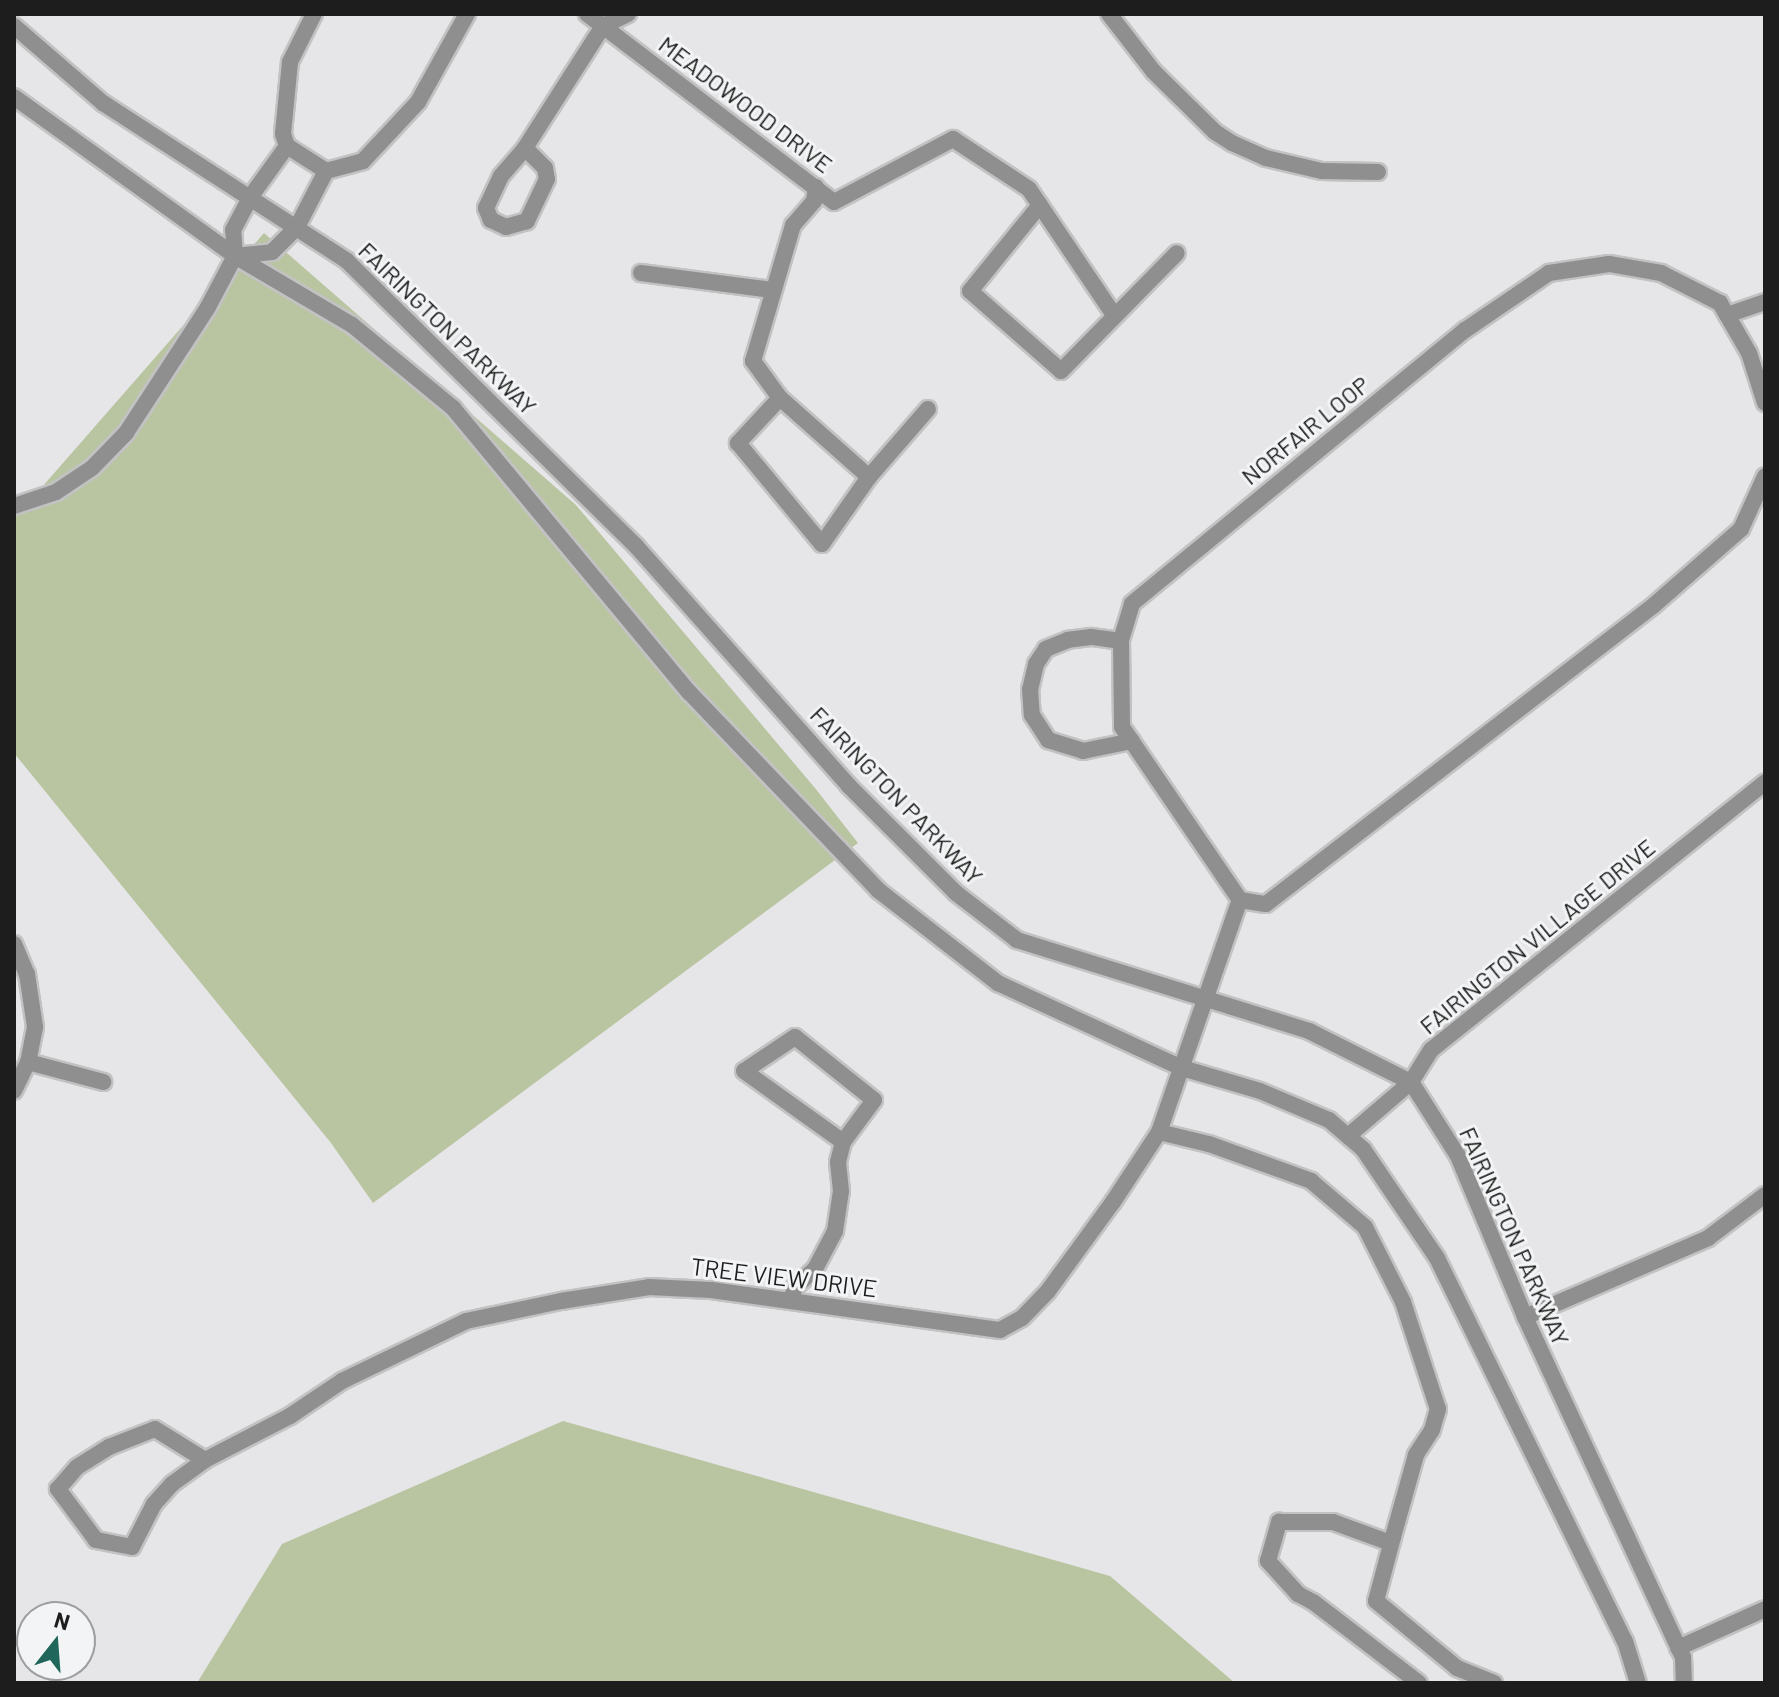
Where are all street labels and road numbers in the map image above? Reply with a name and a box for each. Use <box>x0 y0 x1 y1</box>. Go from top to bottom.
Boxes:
street label: MEADOWOOD DRIVE <box>654 29 838 179</box>
street label: FAIRINGTON PARKWAY <box>353 236 543 420</box>
street label: NORFAIR LOOP <box>1235 370 1375 490</box>
street label: FAIRINGTON PARKWAY <box>805 700 989 890</box>
street label: FAIRINGTON VILLAGE DRIVE <box>1414 832 1660 1040</box>
street label: FAIRINGTON PARKWAY <box>1454 1122 1576 1350</box>
street label: TREE VIEW DRIVE <box>689 1251 879 1303</box>

